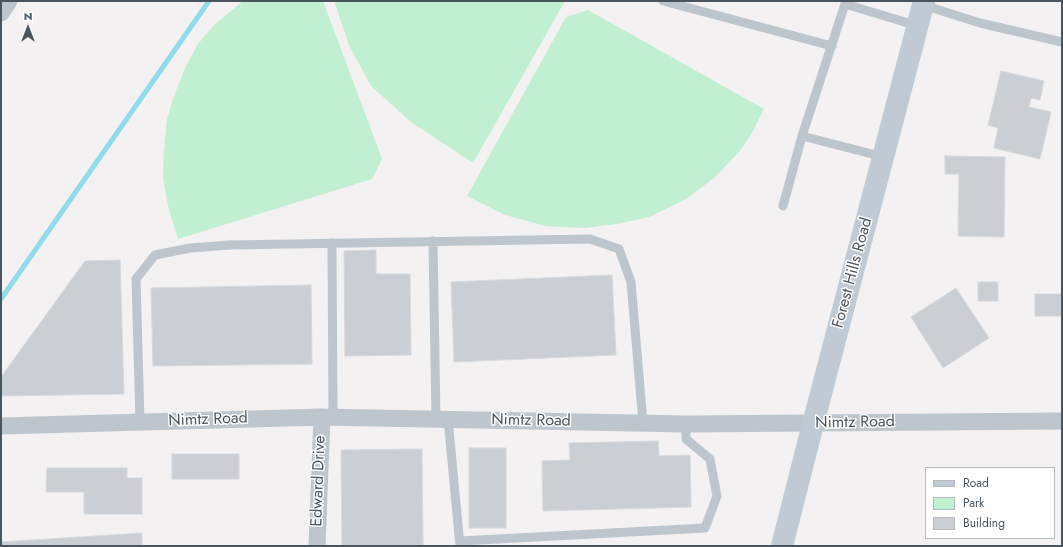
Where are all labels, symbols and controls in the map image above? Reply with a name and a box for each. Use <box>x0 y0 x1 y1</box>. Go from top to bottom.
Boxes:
north arrow <box>8 8 48 48</box>
text: N <box>24 8 32 24</box>
street label: Forest Hills Road <box>829 216 877 330</box>
street label: Nimtz Road <box>168 409 248 431</box>
street label: Nimtz Road <box>491 411 571 431</box>
street label: Nimtz Road <box>815 413 895 433</box>
street label: Edward Drive <box>308 435 330 527</box>
legend <box>925 467 1055 539</box>
text: Road <box>963 474 989 492</box>
text: Park <box>963 494 984 512</box>
text: Building <box>963 514 1005 532</box>

